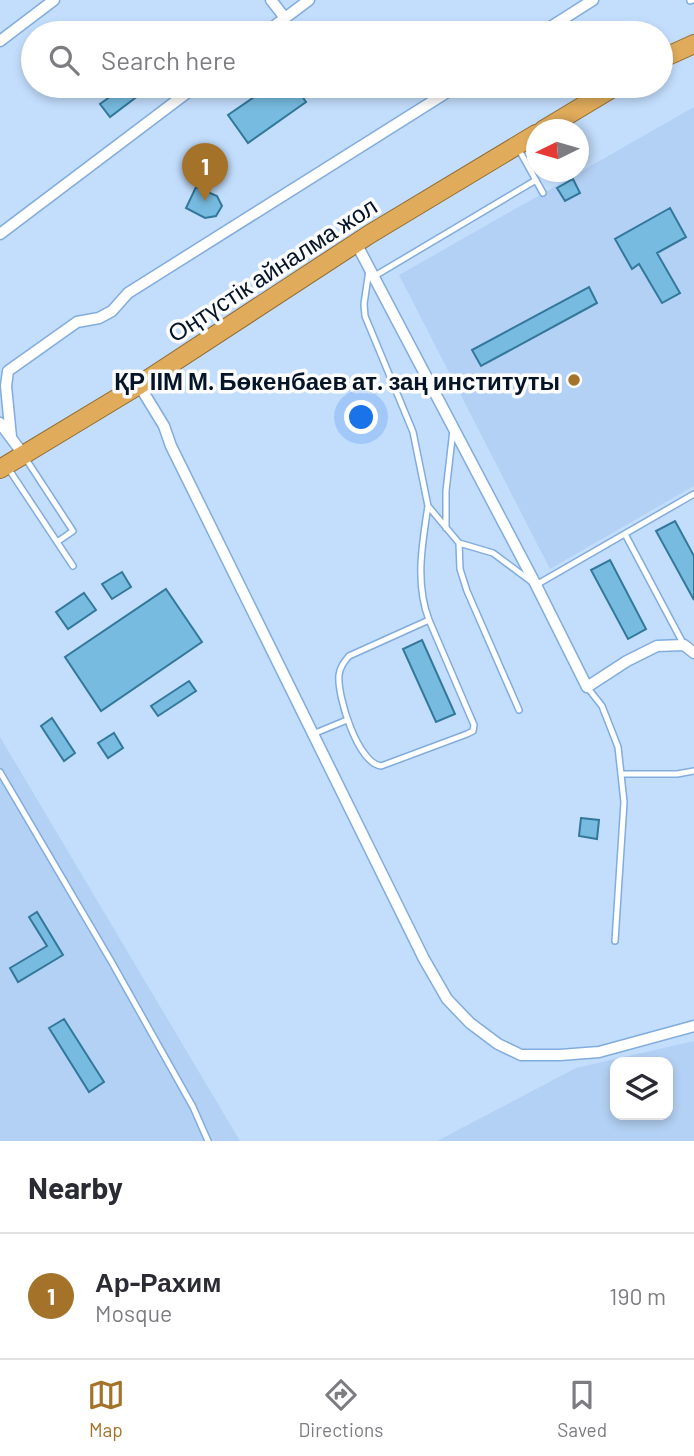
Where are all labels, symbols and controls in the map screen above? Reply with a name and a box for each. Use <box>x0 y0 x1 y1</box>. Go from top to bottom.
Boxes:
search box <box>21 21 673 98</box>
icon: search <box>45 41 83 79</box>
text: Search here <box>101 44 236 75</box>
north arrow <box>526 119 589 182</box>
pin: 1 <box>182 143 228 201</box>
street label: Оңтүстік айналма жол <box>162 191 382 347</box>
place label: ҚР ІІМ М. Бөкенбаев ат. заң институты <box>114 366 560 395</box>
marker: ҚР ІІМ М. Бөкенбаев ат. заң институты <box>566 372 582 388</box>
your location <box>344 400 378 434</box>
map controls <box>610 1057 673 1120</box>
button: layers <box>610 1057 673 1120</box>
text: Nearby <box>28 1169 123 1205</box>
text: Ар-Рахим <box>95 1266 221 1297</box>
text: 1 <box>47 1282 55 1310</box>
text: 190 m <box>609 1282 666 1310</box>
text: Mosque <box>95 1299 172 1327</box>
tab: Map <box>87 1376 125 1441</box>
tab: Directions <box>299 1376 384 1441</box>
tab: Saved <box>557 1376 607 1441</box>

